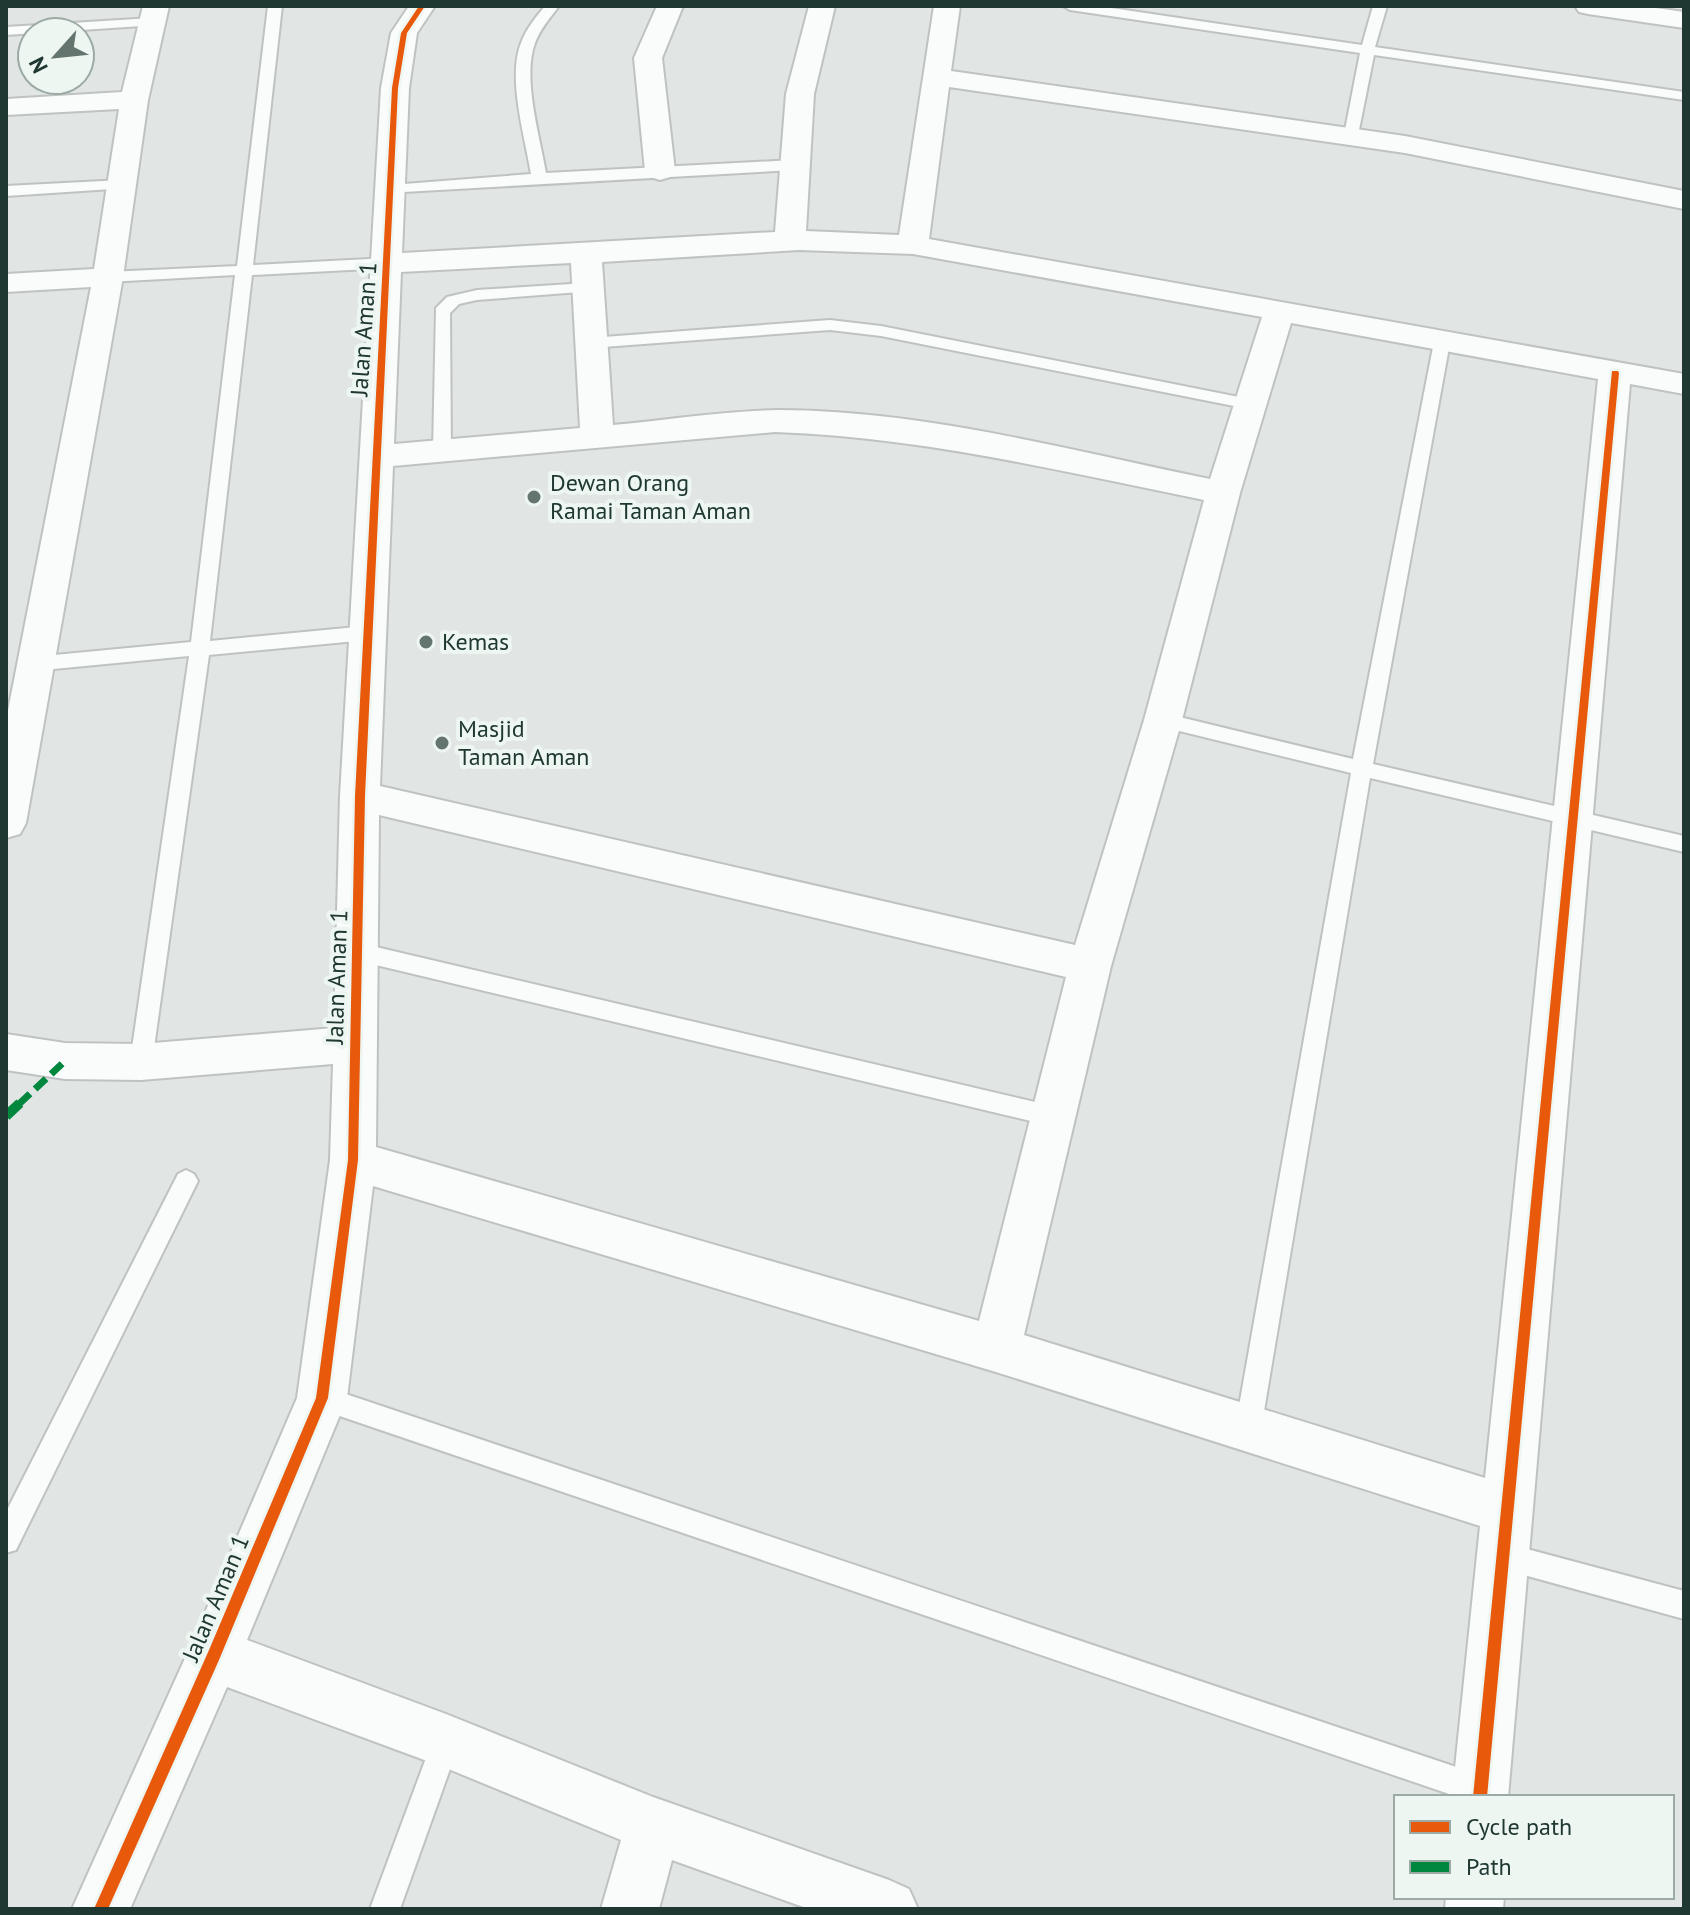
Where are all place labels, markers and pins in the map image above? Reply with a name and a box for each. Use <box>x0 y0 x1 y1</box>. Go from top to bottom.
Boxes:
place label: Dewan Orang Ramai Taman Aman <box>550 467 751 526</box>
marker: Dewan Orang Ramai Taman Aman <box>525 488 543 506</box>
place label: Kemas <box>442 626 509 657</box>
marker: Kemas <box>417 633 435 651</box>
place label: Masjid Taman Aman <box>458 713 589 772</box>
marker: Masjid Taman Aman <box>433 734 451 752</box>

